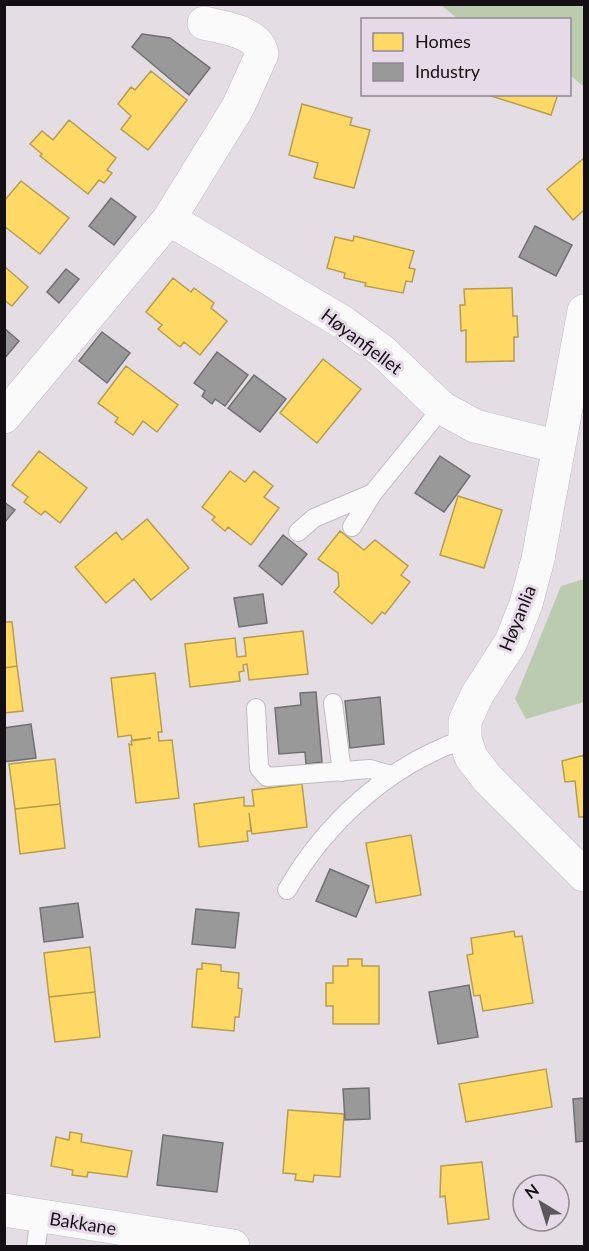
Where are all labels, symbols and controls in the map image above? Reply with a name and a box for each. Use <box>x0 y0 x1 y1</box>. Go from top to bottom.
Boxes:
legend <box>361 18 571 96</box>
text: Homes <box>415 30 471 52</box>
text: Industry <box>415 60 481 82</box>
street label: Høyanfjellet <box>317 303 407 379</box>
street label: Høyanlia <box>494 582 540 654</box>
north arrow <box>511 1173 571 1233</box>
text: N <box>521 1180 542 1202</box>
street label: Bakkane <box>48 1207 118 1239</box>

